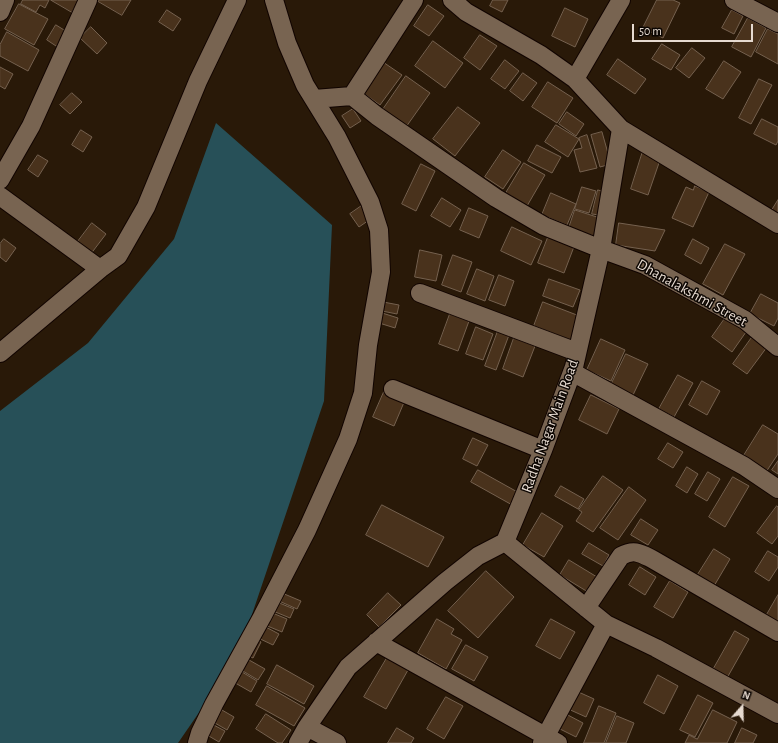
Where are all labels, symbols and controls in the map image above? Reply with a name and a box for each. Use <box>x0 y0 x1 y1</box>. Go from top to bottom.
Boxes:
scale bar <box>634 16 755 42</box>
text: 50 m <box>639 25 662 37</box>
street label: Dhanalakshmi Street <box>634 255 750 331</box>
street label: Radha Nagar Main Road <box>518 357 582 495</box>
north arrow <box>722 687 762 727</box>
text: N <box>741 689 752 702</box>

